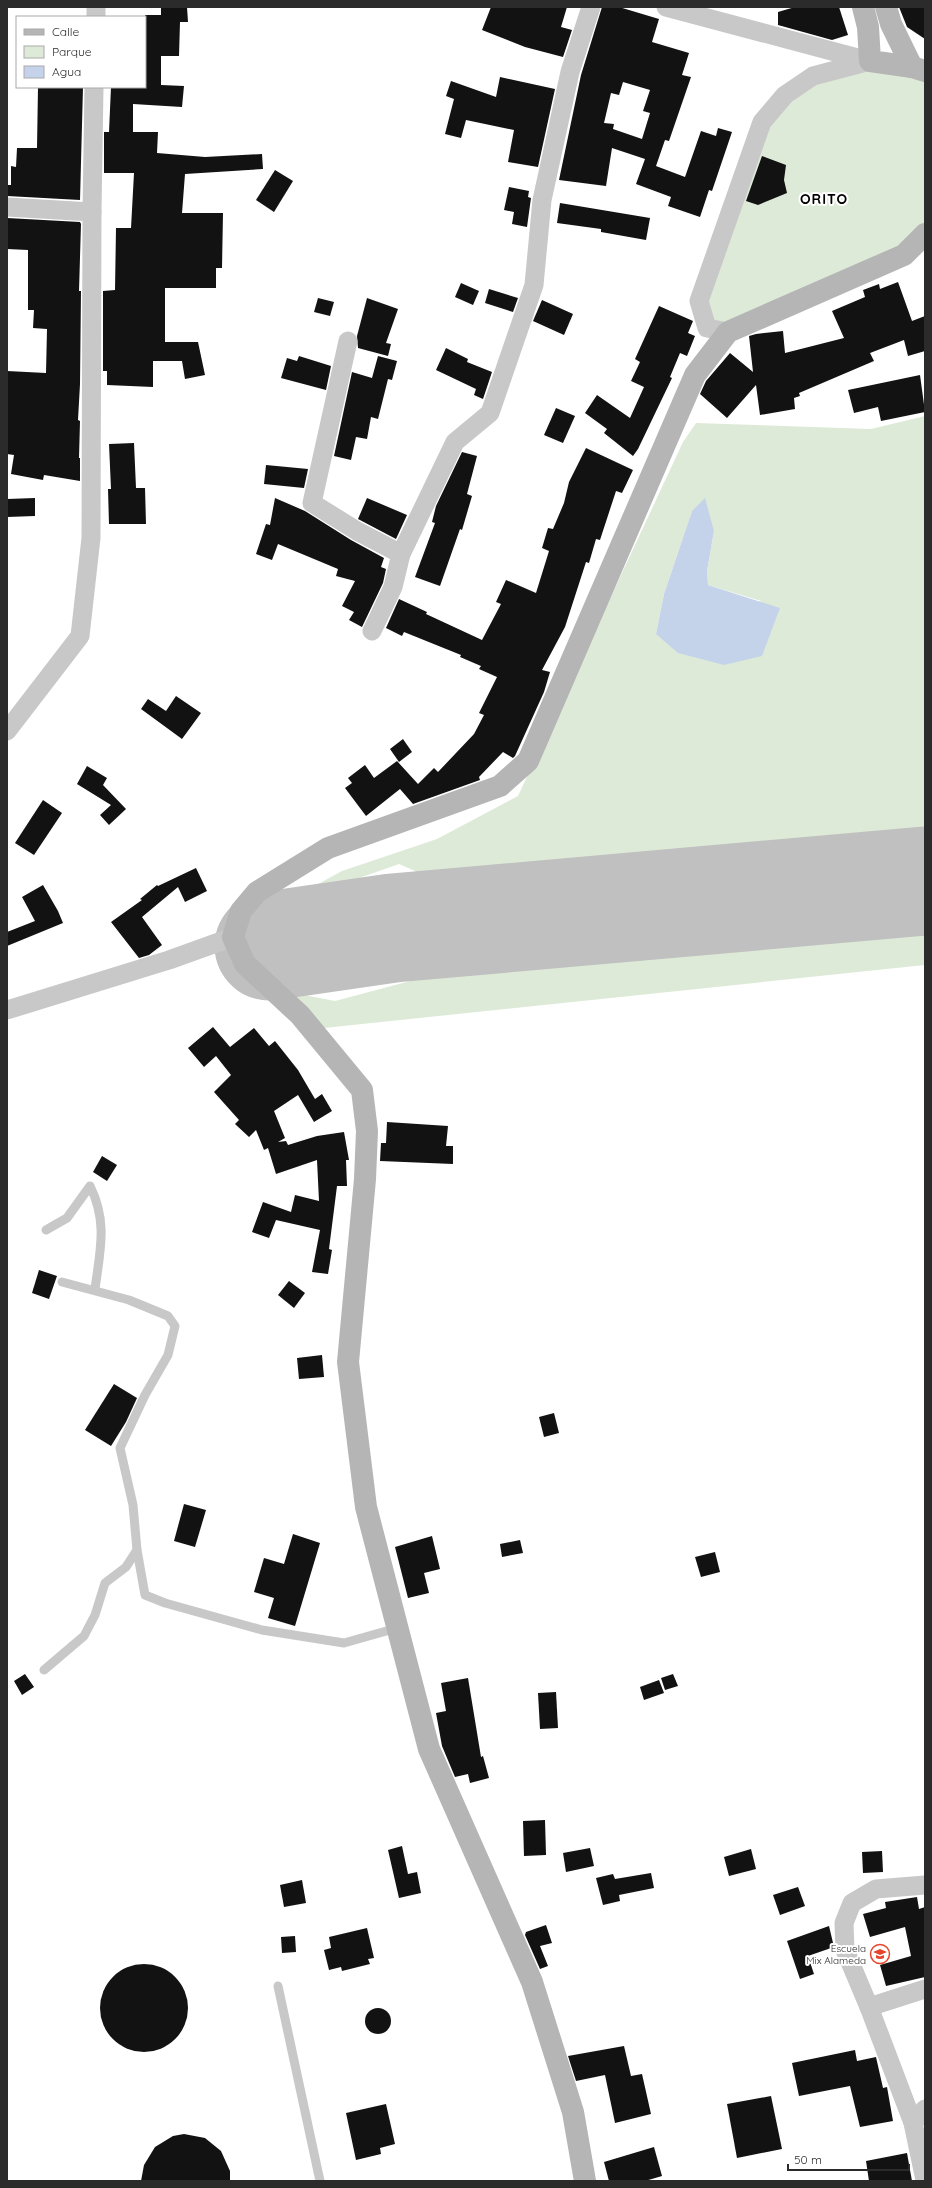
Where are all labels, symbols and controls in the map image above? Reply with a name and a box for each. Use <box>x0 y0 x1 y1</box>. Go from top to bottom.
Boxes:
legend <box>16 16 146 88</box>
text: Calle <box>52 24 80 39</box>
text: Parque <box>52 44 92 59</box>
text: Agua <box>52 64 81 79</box>
district label: ORITO <box>800 190 848 208</box>
place label: Escuela Mix Alameda <box>806 1942 866 1967</box>
school or university icon: Escuela Mix Alameda <box>869 1943 891 1965</box>
scale bar <box>788 2146 909 2172</box>
text: 50 m <box>794 2152 822 2167</box>

